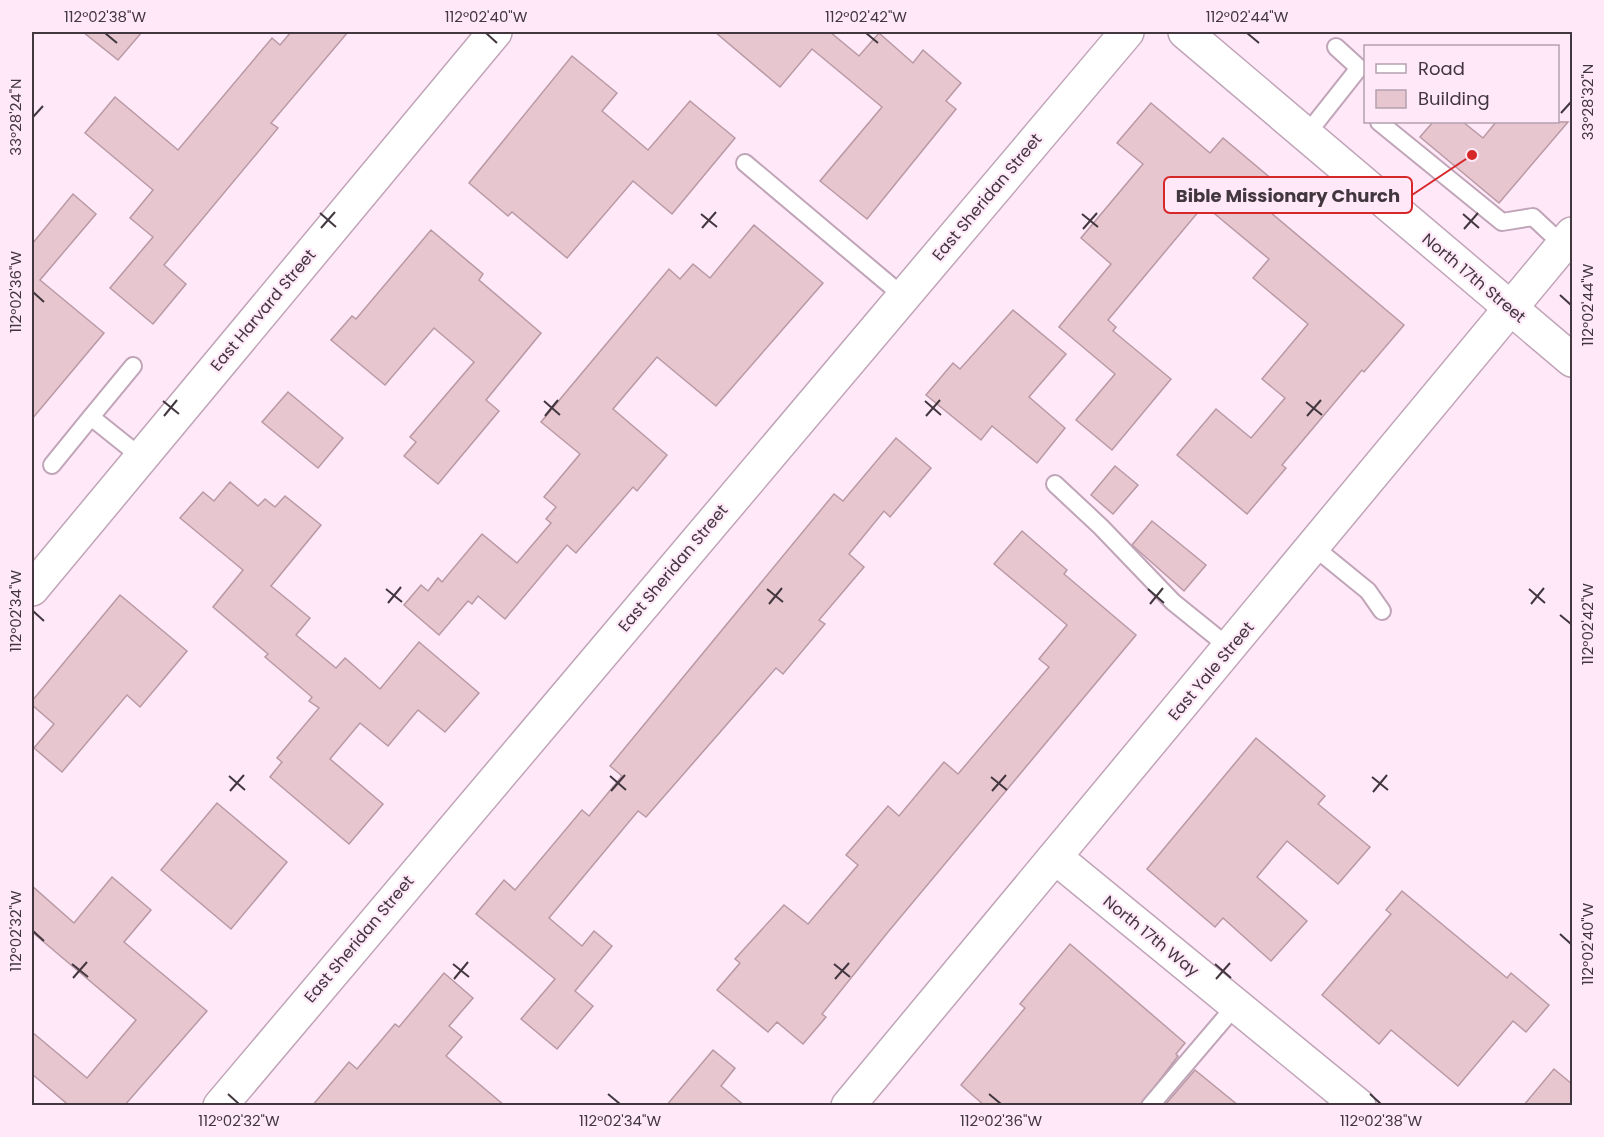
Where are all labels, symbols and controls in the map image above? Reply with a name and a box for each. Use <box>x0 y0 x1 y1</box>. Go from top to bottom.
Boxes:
text: 112°02'38"W <box>64 6 146 27</box>
text: 112°02'40"W <box>445 6 528 27</box>
text: 112°02'42"W <box>825 6 907 27</box>
text: 112°02'44"W <box>1206 6 1289 27</box>
legend <box>1364 45 1559 123</box>
text: Road <box>1418 56 1465 81</box>
text: 33°28'32"N <box>1577 64 1598 140</box>
text: 33°28'24"N <box>5 78 26 156</box>
text: Building <box>1418 86 1490 111</box>
street label: East Sheridan Street <box>927 128 1047 266</box>
callout: Bible Missionary Church <box>1164 177 1412 213</box>
text: Bible Missionary Church <box>1176 183 1400 208</box>
street label: North 17th Street <box>1417 228 1531 328</box>
street label: East Harvard Street <box>205 244 321 376</box>
text: 112°02'36"W <box>5 251 26 333</box>
text: 112°02'44"W <box>1577 263 1598 346</box>
street label: East Sheridan Street <box>613 499 733 637</box>
text: 112°02'34"W <box>5 570 26 652</box>
text: 112°02'42"W <box>1577 583 1598 665</box>
street label: East Yale Street <box>1163 617 1259 725</box>
street label: East Sheridan Street <box>299 870 419 1008</box>
text: 112°02'32"W <box>5 890 26 972</box>
street label: North 17th Way <box>1098 890 1204 982</box>
text: 112°02'40"W <box>1577 902 1598 985</box>
text: 112°02'32"W <box>198 1110 280 1131</box>
text: 112°02'34"W <box>579 1110 661 1131</box>
text: 112°02'36"W <box>960 1110 1042 1131</box>
text: 112°02'38"W <box>1340 1110 1422 1131</box>

